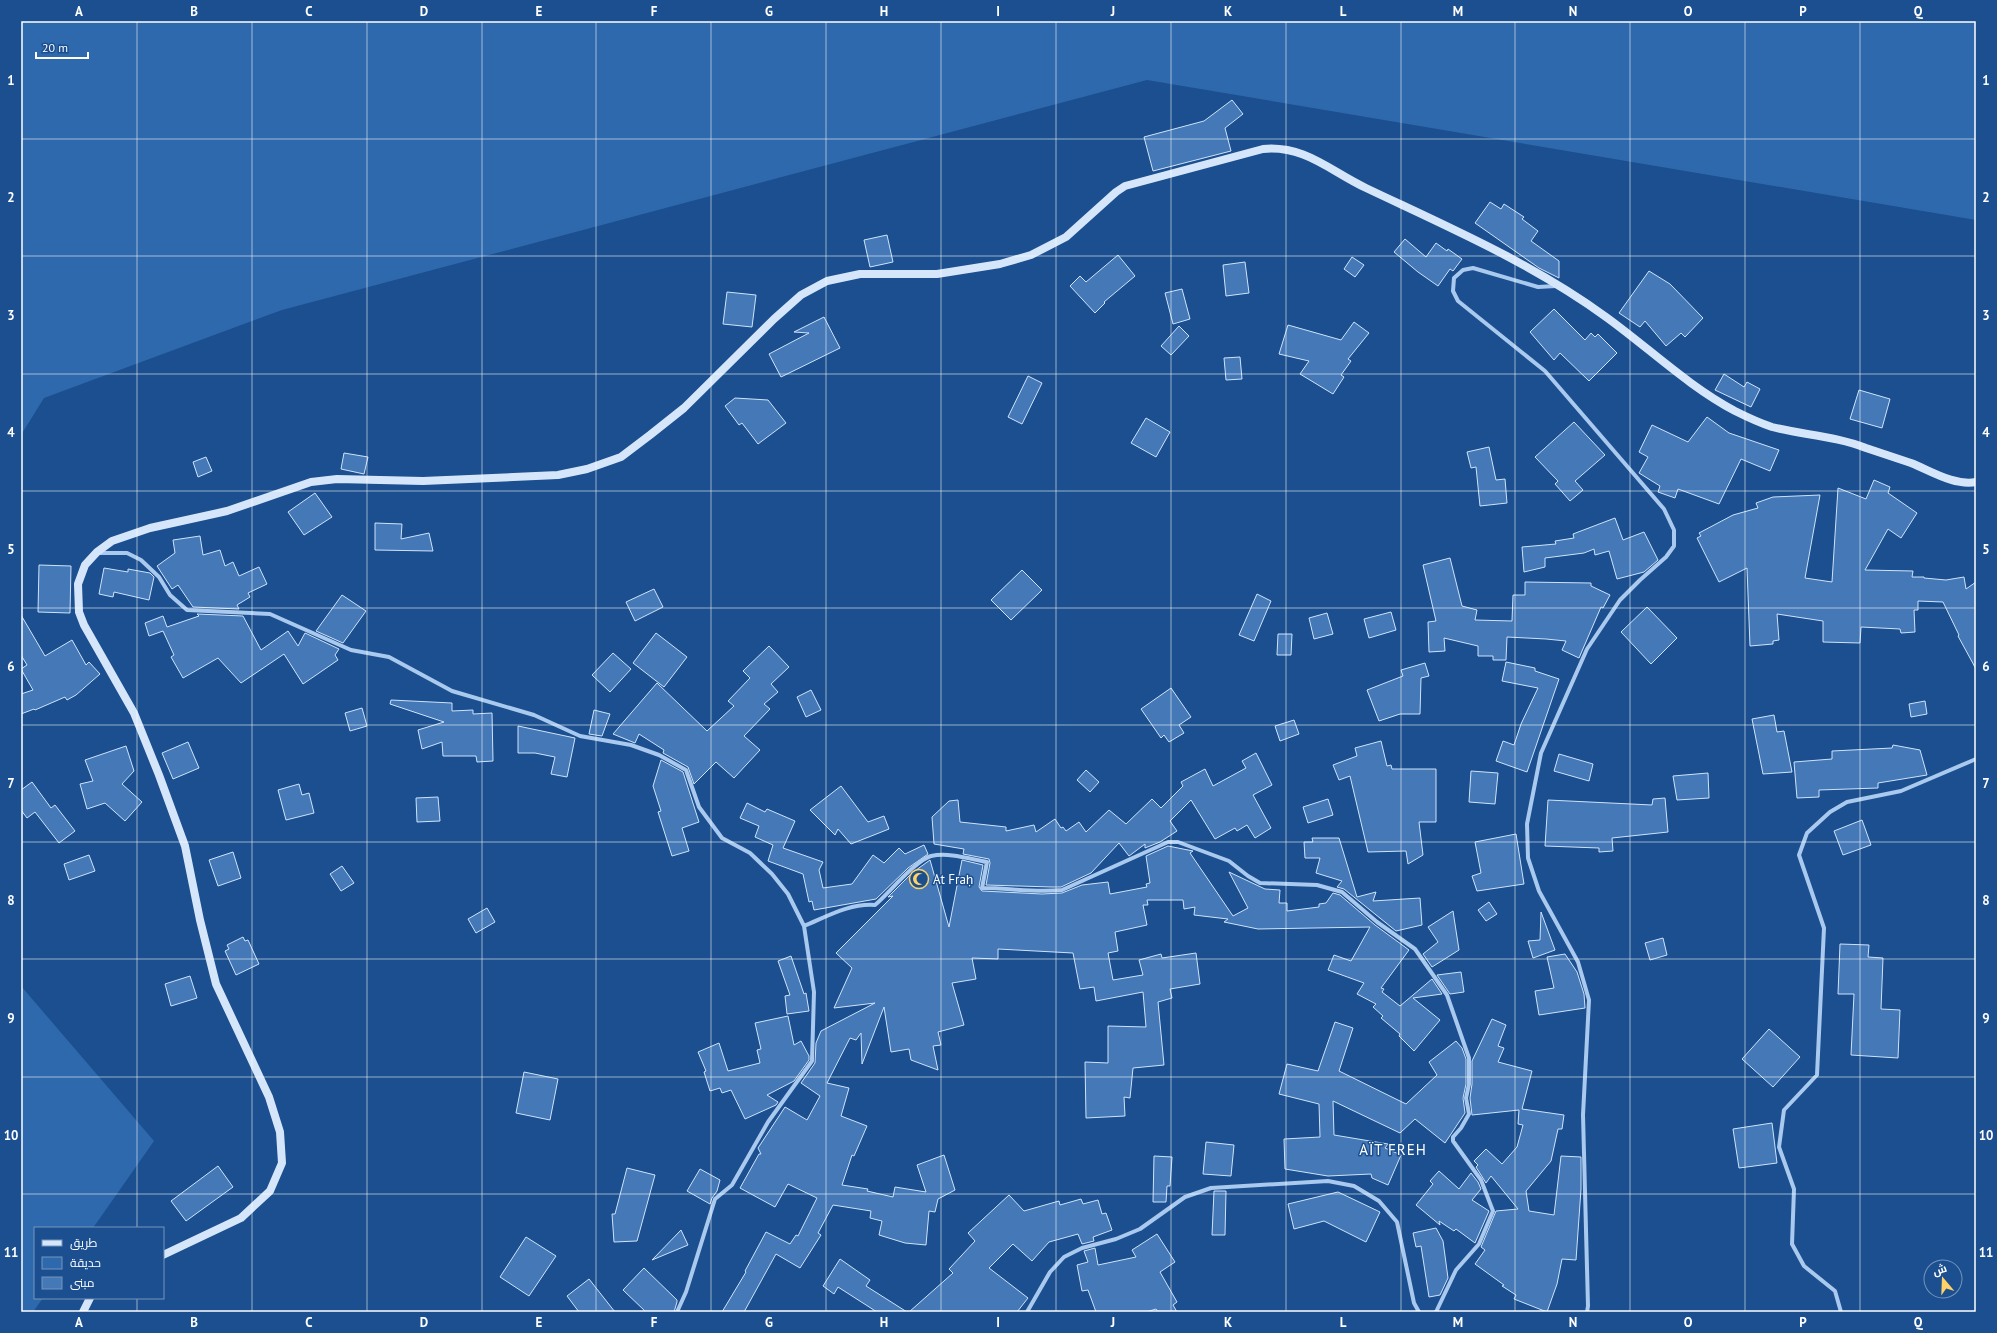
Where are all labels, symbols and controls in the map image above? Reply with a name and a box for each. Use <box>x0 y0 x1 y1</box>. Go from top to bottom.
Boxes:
text: A <box>75 3 83 20</box>
text: B <box>190 3 198 20</box>
text: C <box>305 3 313 20</box>
text: D <box>420 3 428 20</box>
text: E <box>536 3 543 20</box>
text: F <box>651 3 658 20</box>
text: G <box>765 3 773 20</box>
text: H <box>880 3 888 20</box>
text: I <box>996 3 1000 20</box>
text: J <box>1110 3 1115 20</box>
text: K <box>1224 3 1232 20</box>
text: L <box>1340 3 1347 20</box>
text: M <box>1453 3 1463 20</box>
text: N <box>1569 3 1577 20</box>
text: O <box>1684 3 1693 20</box>
text: P <box>1799 3 1807 20</box>
text: Q <box>1914 3 1924 20</box>
scale bar <box>36 34 88 60</box>
text: 20 m <box>42 40 68 55</box>
text: 1 <box>7 72 15 89</box>
text: 1 <box>1982 72 1990 89</box>
text: 2 <box>7 189 15 206</box>
text: 2 <box>1982 189 1990 206</box>
text: 3 <box>7 307 15 324</box>
text: 3 <box>1982 307 1990 324</box>
text: 4 <box>7 424 15 441</box>
text: 4 <box>1982 424 1990 441</box>
text: 5 <box>7 541 15 558</box>
text: 5 <box>1982 541 1990 558</box>
text: 6 <box>7 658 15 675</box>
text: 6 <box>1982 658 1990 675</box>
text: 7 <box>7 775 15 792</box>
text: 7 <box>1982 775 1990 792</box>
mosque icon: At Fraḥ <box>908 868 930 890</box>
place label: At Fraḥ <box>933 871 973 888</box>
text: 8 <box>7 892 15 909</box>
text: 8 <box>1982 892 1990 909</box>
text: 9 <box>7 1010 15 1027</box>
text: 9 <box>1982 1010 1990 1027</box>
text: 10 <box>4 1127 18 1144</box>
text: 10 <box>1979 1127 1993 1144</box>
district label: AÏT FREH <box>1359 1140 1427 1159</box>
legend <box>34 1227 164 1299</box>
text: طريق <box>70 1235 98 1250</box>
text: 11 <box>4 1244 18 1261</box>
text: 11 <box>1979 1244 1993 1261</box>
text: حديقة <box>70 1255 101 1270</box>
north arrow <box>1923 1259 1963 1299</box>
text: ش <box>1931 1261 1949 1278</box>
text: مبنى <box>70 1275 95 1290</box>
text: A <box>75 1314 83 1331</box>
text: B <box>190 1314 198 1331</box>
text: C <box>305 1314 313 1331</box>
text: D <box>420 1314 428 1331</box>
text: E <box>536 1314 543 1331</box>
text: F <box>651 1314 658 1331</box>
text: G <box>765 1314 773 1331</box>
text: H <box>880 1314 888 1331</box>
text: I <box>996 1314 1000 1331</box>
text: J <box>1110 1314 1115 1331</box>
text: K <box>1224 1314 1232 1331</box>
text: L <box>1340 1314 1347 1331</box>
text: M <box>1453 1314 1463 1331</box>
text: N <box>1569 1314 1577 1331</box>
text: O <box>1684 1314 1693 1331</box>
text: P <box>1799 1314 1807 1331</box>
text: Q <box>1914 1314 1924 1331</box>

